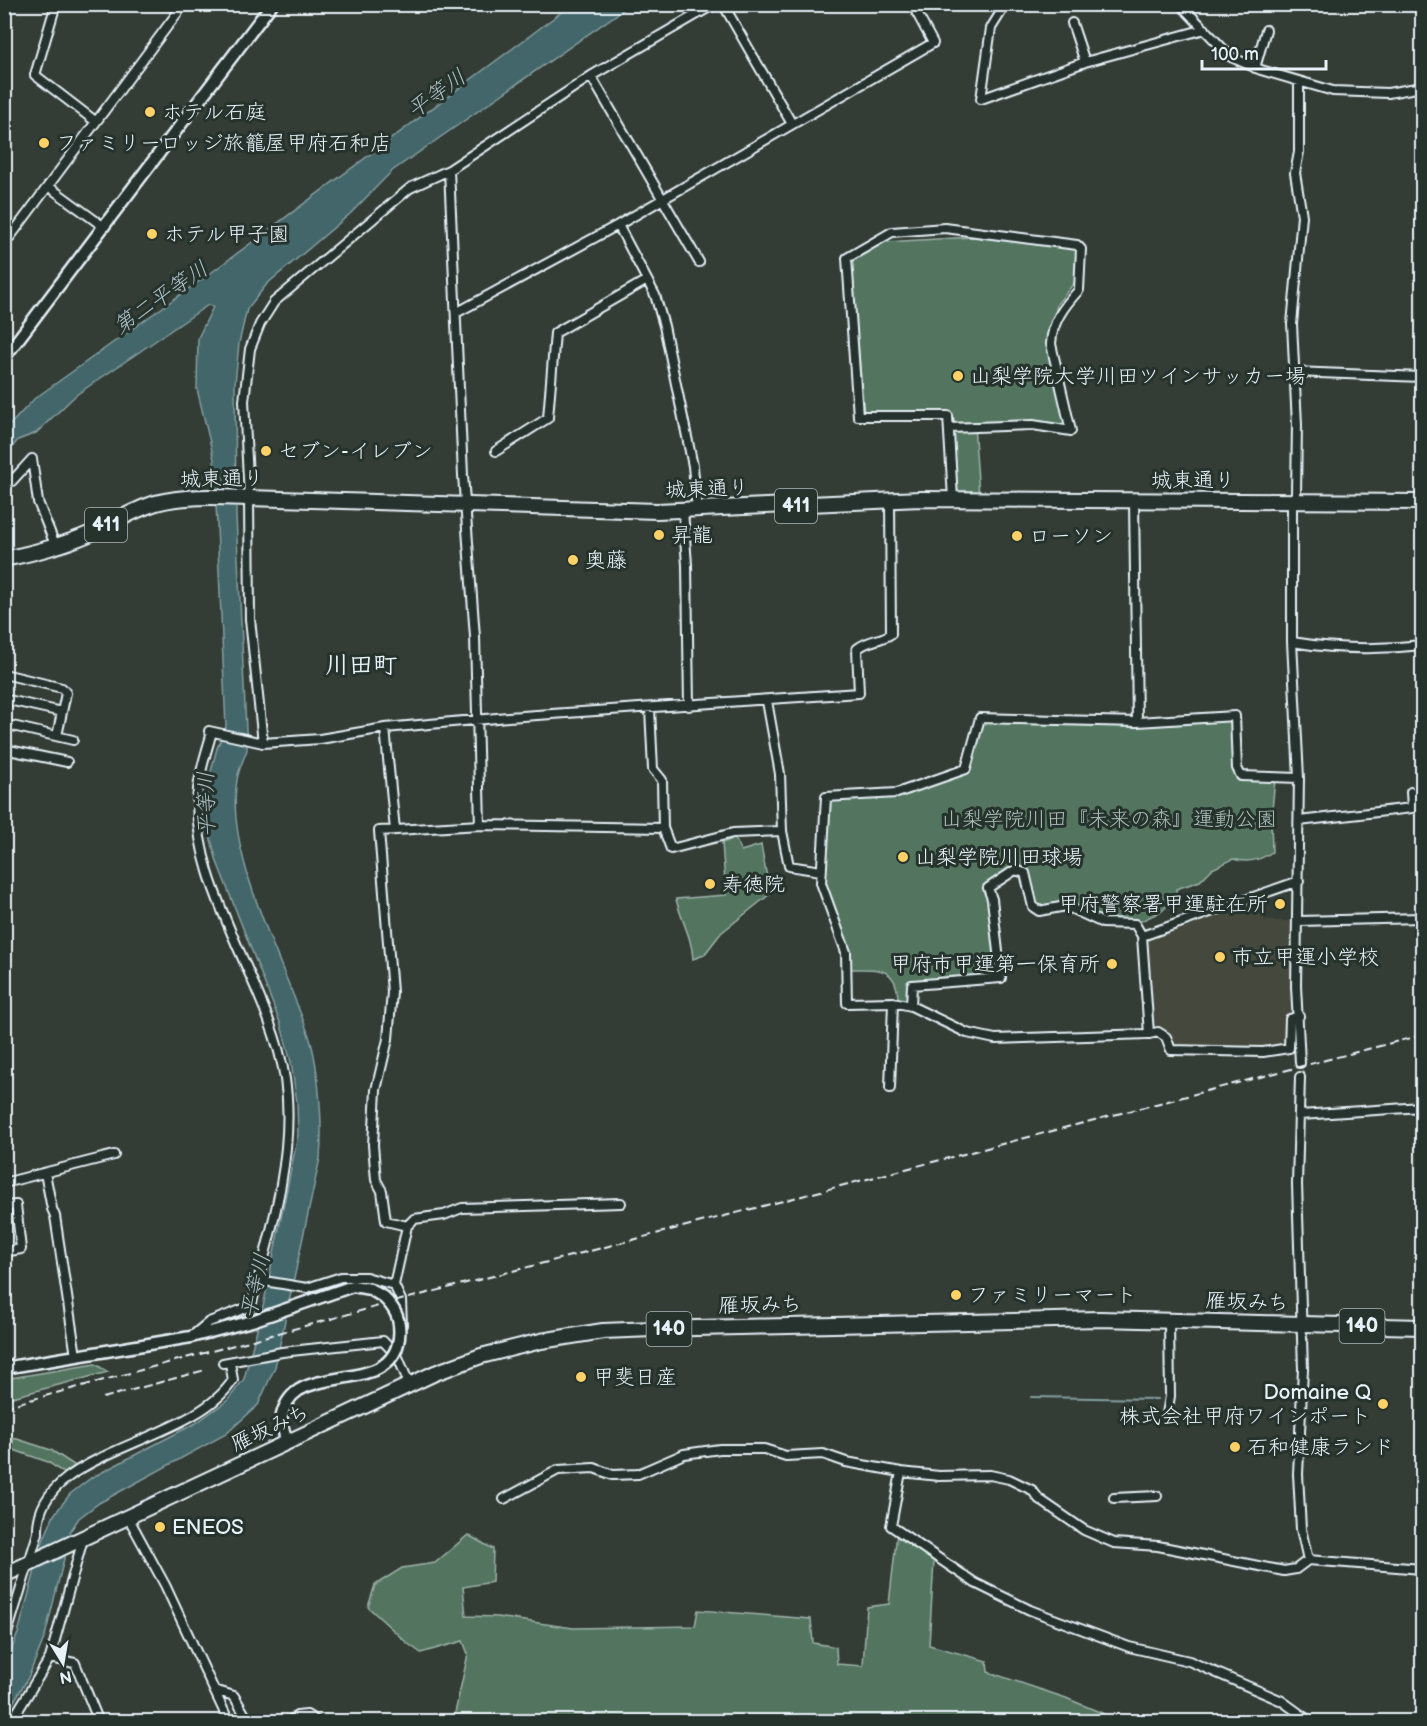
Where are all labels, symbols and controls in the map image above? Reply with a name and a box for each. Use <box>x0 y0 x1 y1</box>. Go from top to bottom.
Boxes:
scale bar <box>1202 33 1326 71</box>
text: 100 m <box>1211 44 1259 65</box>
water label: 平等川 <box>402 64 472 124</box>
place label: ホテル石庭 <box>162 100 266 125</box>
marker: ホテル石庭 <box>143 105 157 119</box>
place label: ファミリーロッジ旅籠屋甲府石和店 <box>56 131 391 156</box>
marker: ファミリーロッジ旅籠屋甲府石和店 <box>37 136 51 150</box>
place label: ホテル甲子園 <box>164 222 289 247</box>
marker: ホテル甲子園 <box>145 227 159 241</box>
water label: 第二平等川 <box>108 255 214 341</box>
place label: 山梨学院大学川田ツインサッカー場 <box>970 364 1306 389</box>
marker: 山梨学院大学川田ツインサッカー場 <box>951 369 965 383</box>
place label: セブン-イレブン <box>278 439 433 464</box>
marker: セブン-イレブン <box>259 444 273 458</box>
street label: 城東通り <box>180 466 264 492</box>
street label: 城東通り <box>1151 468 1235 493</box>
street label: 城東通り <box>665 475 749 503</box>
road number: 411 <box>775 489 817 523</box>
road number: 411 <box>85 508 127 542</box>
place label: 昇龍 <box>671 523 713 548</box>
place label: ローソン <box>1029 524 1113 549</box>
marker: 昇龍 <box>652 528 666 542</box>
marker: ローソン <box>1010 529 1024 543</box>
place label: 奥藤 <box>585 548 627 573</box>
marker: 奥藤 <box>566 553 580 567</box>
district label: 川田町 <box>325 651 397 680</box>
water label: 平等川 <box>193 771 221 837</box>
park label: 山梨学院川田『未来の森』運動公園 <box>941 807 1277 832</box>
place label: 山梨学院川田球場 <box>915 845 1083 870</box>
marker: 山梨学院川田球場 <box>896 850 910 864</box>
place label: 寿徳院 <box>722 872 785 897</box>
marker: 寿徳院 <box>703 877 717 891</box>
place label: 甲府警察署甲運駐在所 <box>1058 892 1268 917</box>
marker: 甲府警察署甲運駐在所 <box>1273 897 1287 911</box>
place label: 市立甲運小学校 <box>1232 945 1379 970</box>
marker: 市立甲運小学校 <box>1213 950 1227 964</box>
place label: 甲府市甲運第一保育所 <box>890 952 1100 977</box>
marker: 甲府市甲運第一保育所 <box>1105 957 1119 971</box>
water label: 平等川 <box>235 1251 277 1321</box>
place label: ファミリーマート <box>968 1283 1136 1308</box>
marker: ファミリーマート <box>949 1288 963 1302</box>
street label: 雁坂みち <box>1205 1288 1289 1316</box>
street label: 雁坂みち <box>718 1292 802 1318</box>
road number: 140 <box>1340 1309 1384 1343</box>
road number: 140 <box>646 1312 692 1346</box>
place label: 甲斐日産 <box>593 1365 677 1390</box>
marker: 甲斐日産 <box>574 1370 588 1384</box>
place label: Domaine Q 株式会社甲府ワインポート <box>1119 1380 1372 1429</box>
marker: Domaine Q 株式会社甲府ワインポート <box>1376 1397 1390 1411</box>
street label: 雁坂みち <box>227 1399 313 1457</box>
place label: 石和健康ランド <box>1247 1435 1394 1460</box>
marker: 石和健康ランド <box>1228 1440 1242 1454</box>
place label: ENEOS <box>172 1515 244 1540</box>
marker: ENEOS <box>153 1520 167 1534</box>
north arrow <box>33 1633 93 1693</box>
text: N <box>58 1666 73 1687</box>

